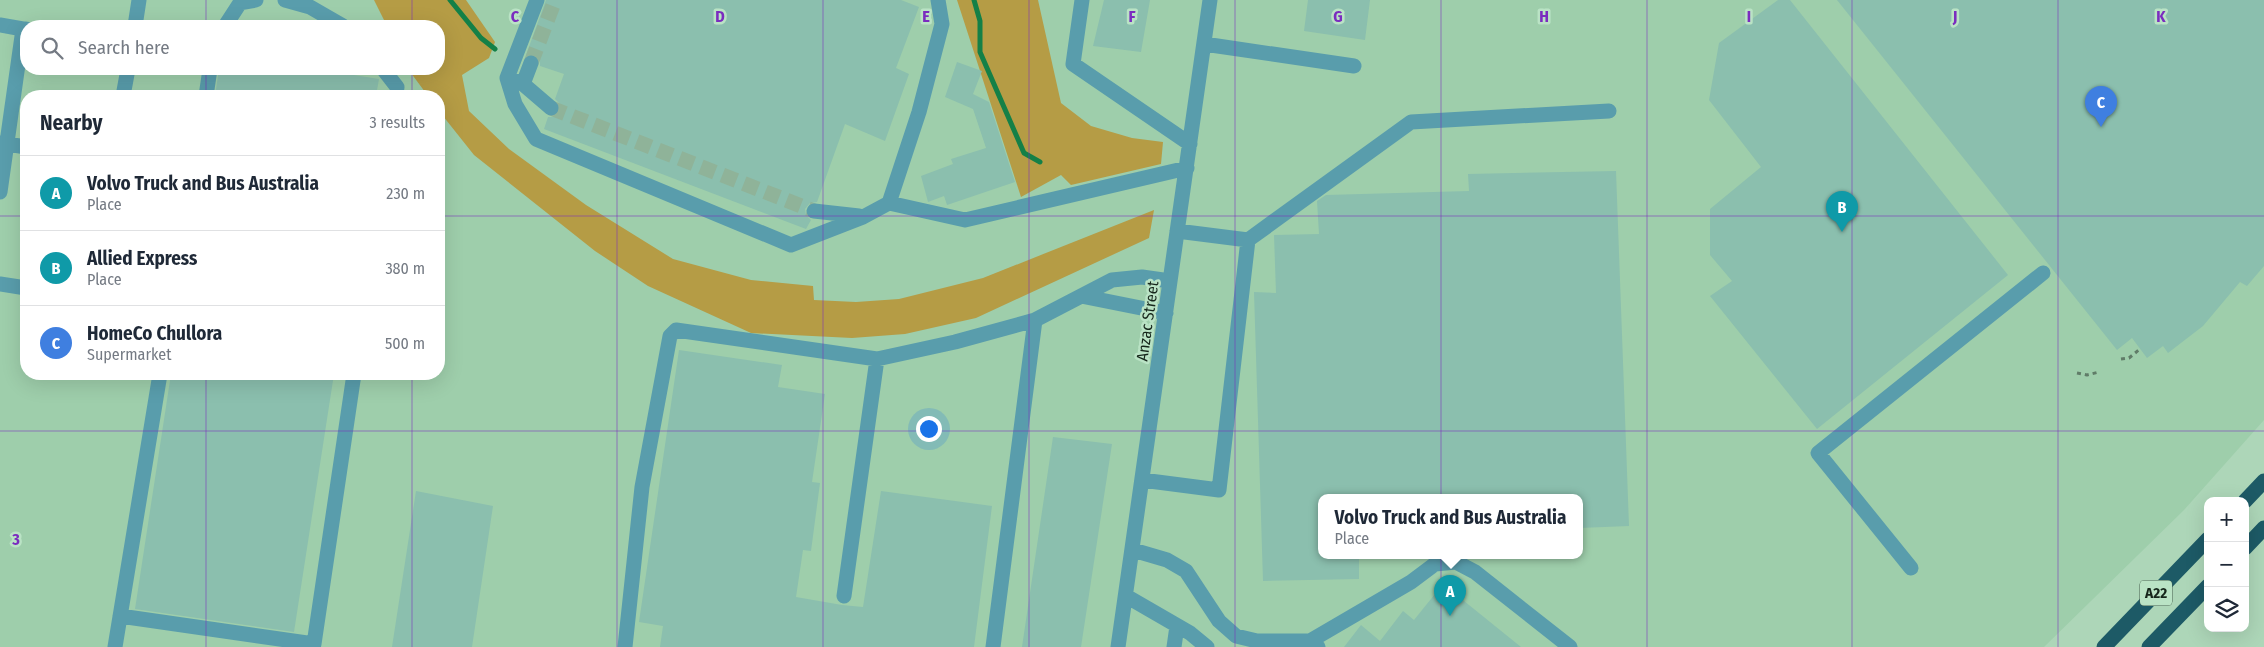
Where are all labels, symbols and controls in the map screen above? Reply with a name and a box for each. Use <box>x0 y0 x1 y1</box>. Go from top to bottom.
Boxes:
text: C <box>511 7 520 26</box>
text: D <box>715 7 725 26</box>
text: E <box>922 7 930 26</box>
text: F <box>1128 7 1136 26</box>
text: G <box>1333 7 1343 26</box>
text: H <box>1539 7 1549 26</box>
text: I <box>1747 7 1751 26</box>
text: J <box>1952 7 1957 26</box>
text: K <box>2156 7 2166 26</box>
search box <box>20 20 445 75</box>
icon: search <box>38 34 66 62</box>
text: Search here <box>78 36 170 59</box>
pin: C <box>2085 86 2117 127</box>
text: Nearby <box>40 110 102 136</box>
text: 3 results <box>369 113 425 132</box>
text: Volvo Truck and Bus Australia <box>87 172 319 195</box>
text: A <box>52 184 60 203</box>
text: 230 m <box>386 184 425 203</box>
pin: B <box>1826 191 1858 232</box>
text: Place <box>87 195 122 214</box>
text: Allied Express <box>87 247 197 270</box>
text: B <box>52 259 60 278</box>
text: 380 m <box>385 259 425 278</box>
text: Place <box>87 270 122 289</box>
street label: Anzac Street <box>1132 279 1163 362</box>
text: HomeCo Chullora <box>87 322 222 345</box>
text: C <box>52 334 60 353</box>
text: 500 m <box>385 334 425 353</box>
text: Supermarket <box>87 345 171 364</box>
your location <box>916 416 942 442</box>
popup <box>1318 494 1583 559</box>
map controls <box>2204 497 2249 632</box>
button: + <box>2204 497 2249 542</box>
text: Volvo Truck and Bus Australia <box>1335 506 1566 529</box>
text: Place <box>1335 529 1369 548</box>
text: 3 <box>11 530 20 549</box>
button: − <box>2204 542 2249 587</box>
pin: A <box>1434 575 1466 616</box>
road number: A22 <box>2140 580 2172 606</box>
button: layers <box>2204 587 2249 632</box>

